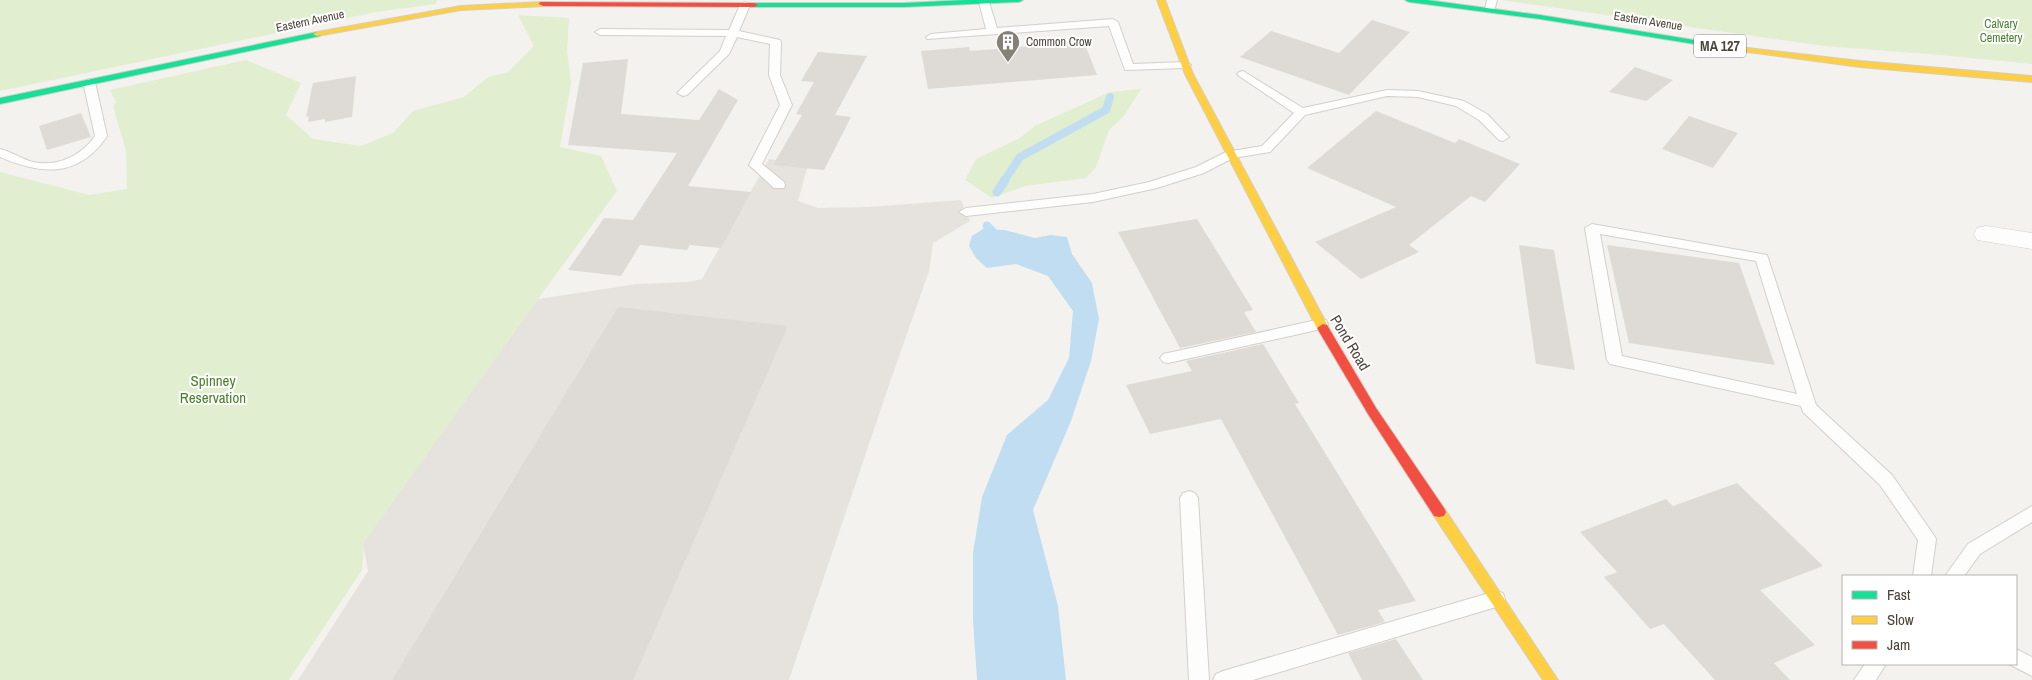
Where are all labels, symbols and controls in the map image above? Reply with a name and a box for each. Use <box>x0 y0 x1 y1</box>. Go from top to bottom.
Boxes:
street label: Eastern Avenue <box>274 6 346 36</box>
street label: Eastern Avenue <box>1613 8 1683 34</box>
park label: Calvary Cemetery <box>1980 16 2022 46</box>
building icon: Common Crow <box>995 29 1021 63</box>
place label: Common Crow <box>1026 34 1093 50</box>
road number: MA 127 <box>1694 34 1746 58</box>
street label: Pond Road <box>1326 311 1375 375</box>
park label: Spinney Reservation <box>180 370 246 408</box>
legend <box>1842 575 2017 665</box>
text: Fast <box>1887 584 1911 605</box>
text: Slow <box>1887 609 1914 630</box>
text: Jam <box>1887 634 1910 655</box>

